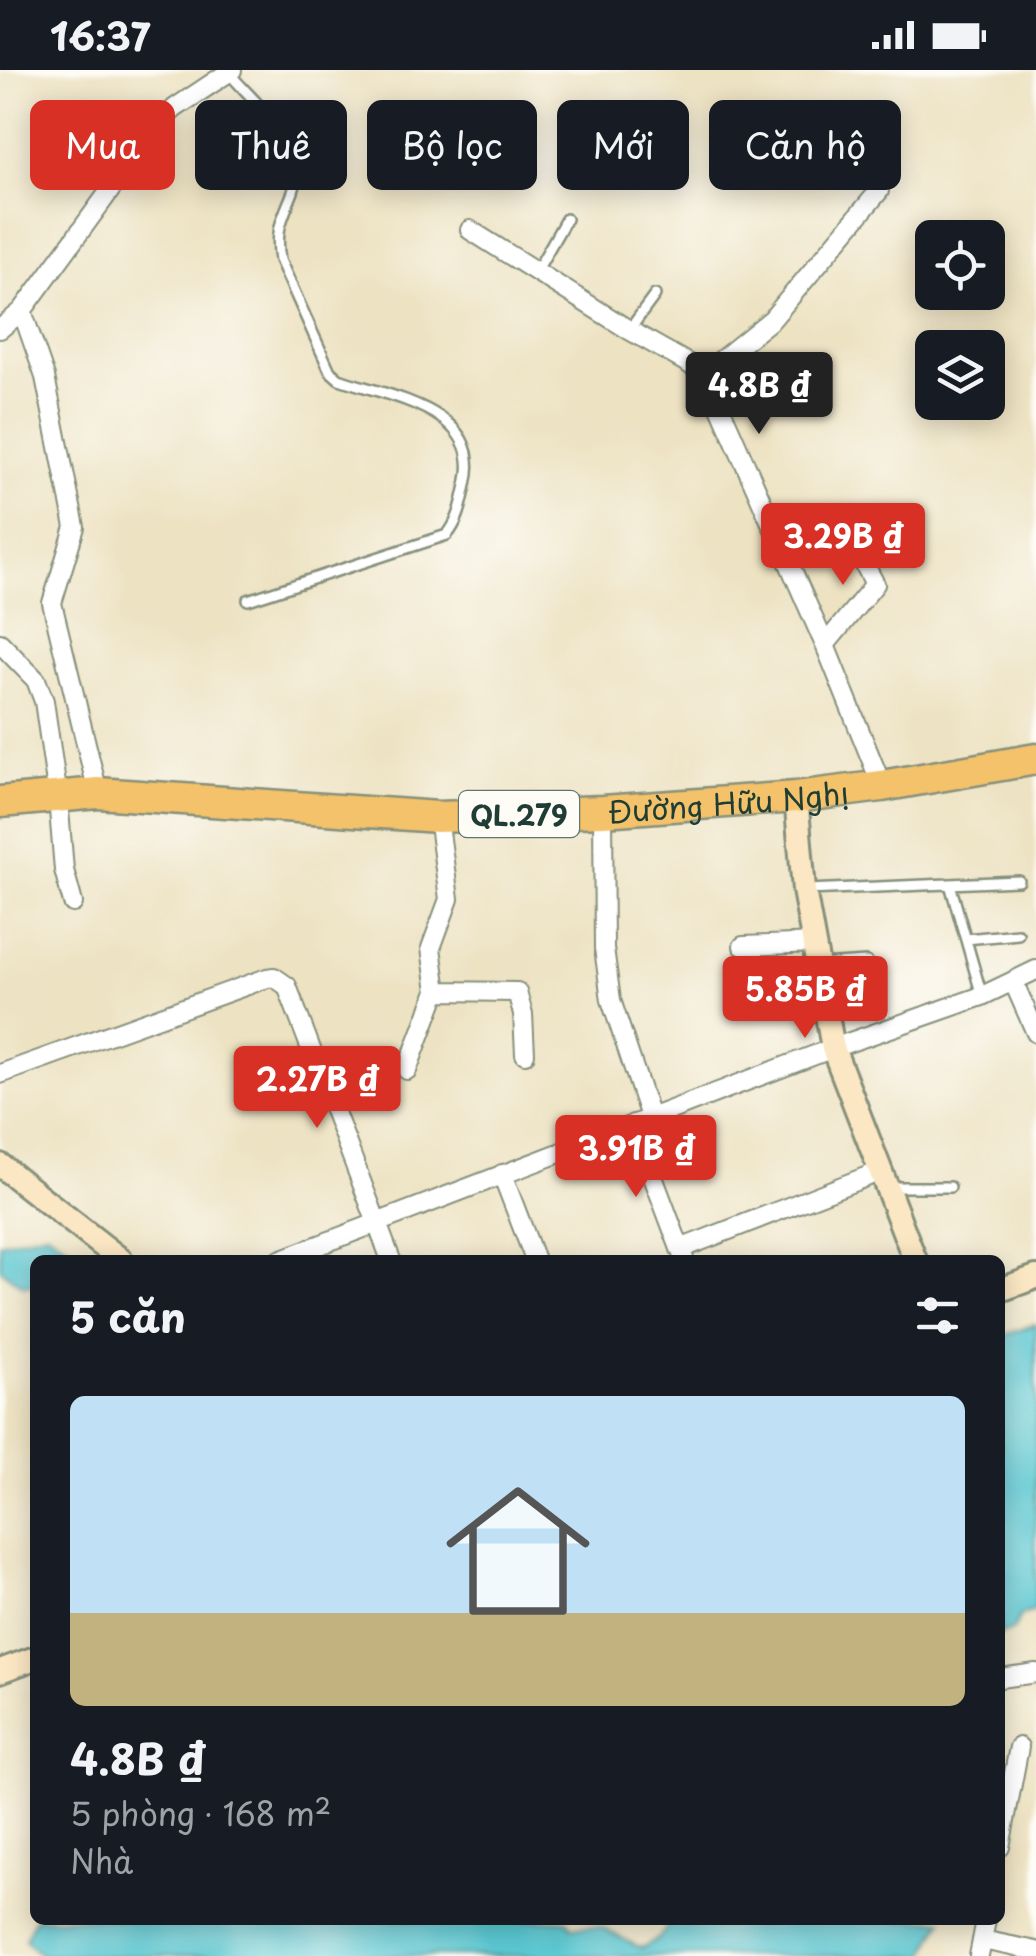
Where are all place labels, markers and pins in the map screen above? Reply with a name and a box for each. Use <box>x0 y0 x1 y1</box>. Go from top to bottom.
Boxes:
pin: 4.8B ₫ <box>678 352 840 437</box>
pin: 3.29B ₫ <box>751 503 935 588</box>
pin: 5.85B ₫ <box>713 956 897 1041</box>
pin: 2.27B ₫ <box>225 1046 409 1131</box>
pin: 3.91B ₫ <box>544 1115 728 1200</box>

